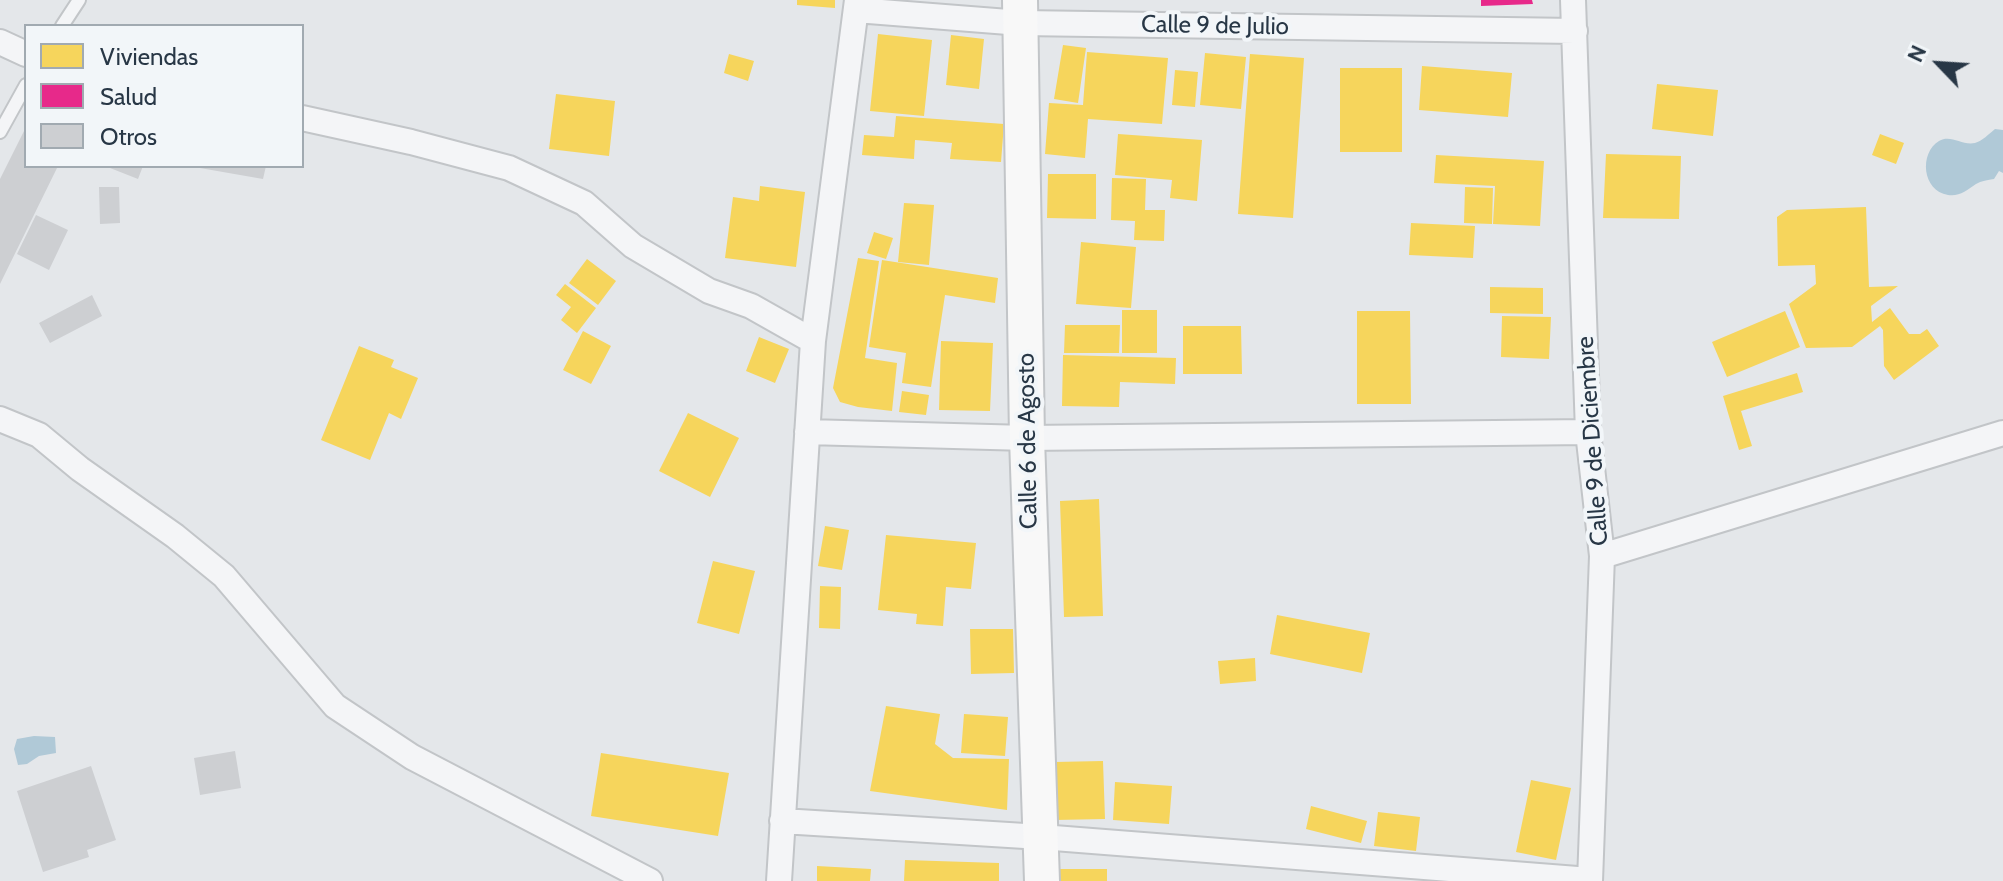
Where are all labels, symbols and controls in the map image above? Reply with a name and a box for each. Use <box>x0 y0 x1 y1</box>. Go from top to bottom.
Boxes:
street label: Calle 9 de Julio <box>1141 10 1289 42</box>
legend <box>24 24 304 168</box>
north arrow <box>1899 24 1979 104</box>
text: N <box>1901 41 1932 66</box>
text: Viviendas <box>100 42 198 71</box>
text: Salud <box>100 82 157 111</box>
text: Otros <box>100 122 157 151</box>
street label: Calle 9 de Diciembre <box>1571 335 1615 547</box>
street label: Calle 6 de Agosto <box>1012 353 1044 529</box>

